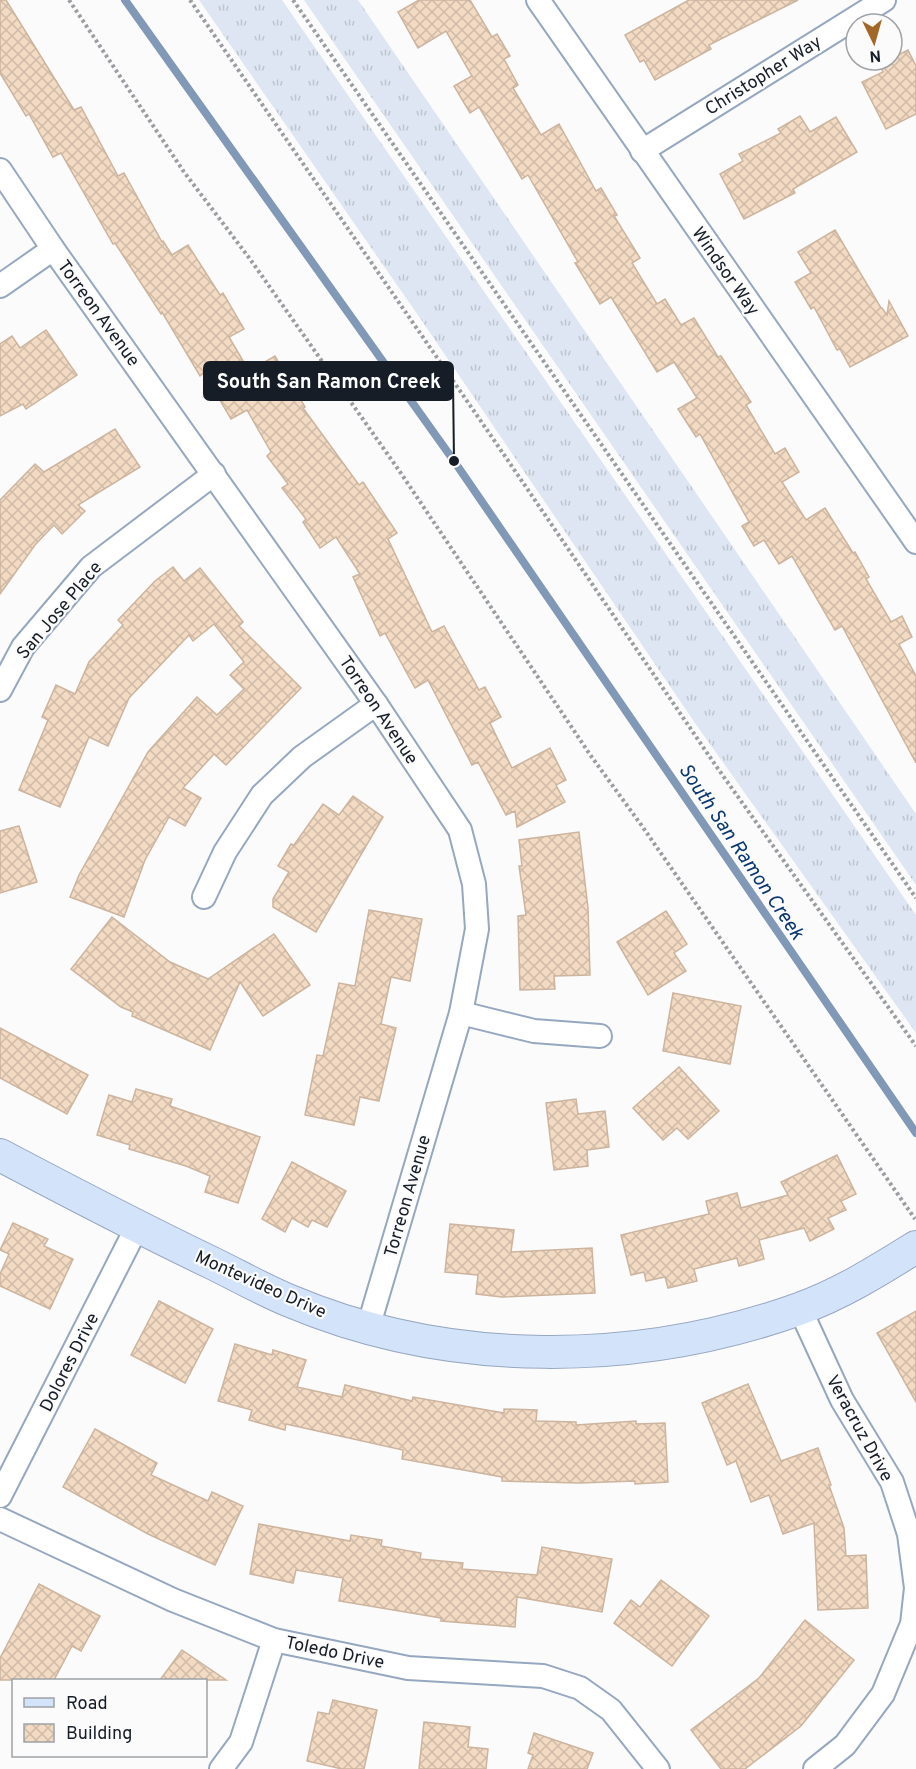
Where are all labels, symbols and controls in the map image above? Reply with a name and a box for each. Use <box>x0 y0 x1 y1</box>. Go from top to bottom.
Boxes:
north arrow <box>844 12 904 72</box>
street label: Christopher Way <box>701 31 826 121</box>
text: N <box>869 44 882 65</box>
street label: Windsor Way <box>686 223 764 321</box>
street label: Torreon Avenue <box>51 256 144 372</box>
callout: South San Ramon Creek <box>204 362 453 400</box>
text: South San Ramon Creek <box>217 370 441 396</box>
street label: San Jose Place <box>12 557 108 665</box>
street label: Torreon Avenue <box>333 652 423 770</box>
water label: South San Ramon Creek <box>672 759 810 946</box>
street label: Torreon Avenue <box>380 1133 437 1260</box>
street label: Montevideo Drive <box>191 1246 330 1325</box>
street label: Dolores Drive <box>36 1309 105 1416</box>
street label: Veracruz Drive <box>820 1371 897 1486</box>
street label: Toledo Drive <box>283 1632 386 1675</box>
legend <box>12 1679 207 1757</box>
text: Road <box>66 1693 108 1716</box>
text: Building <box>66 1723 132 1746</box>

